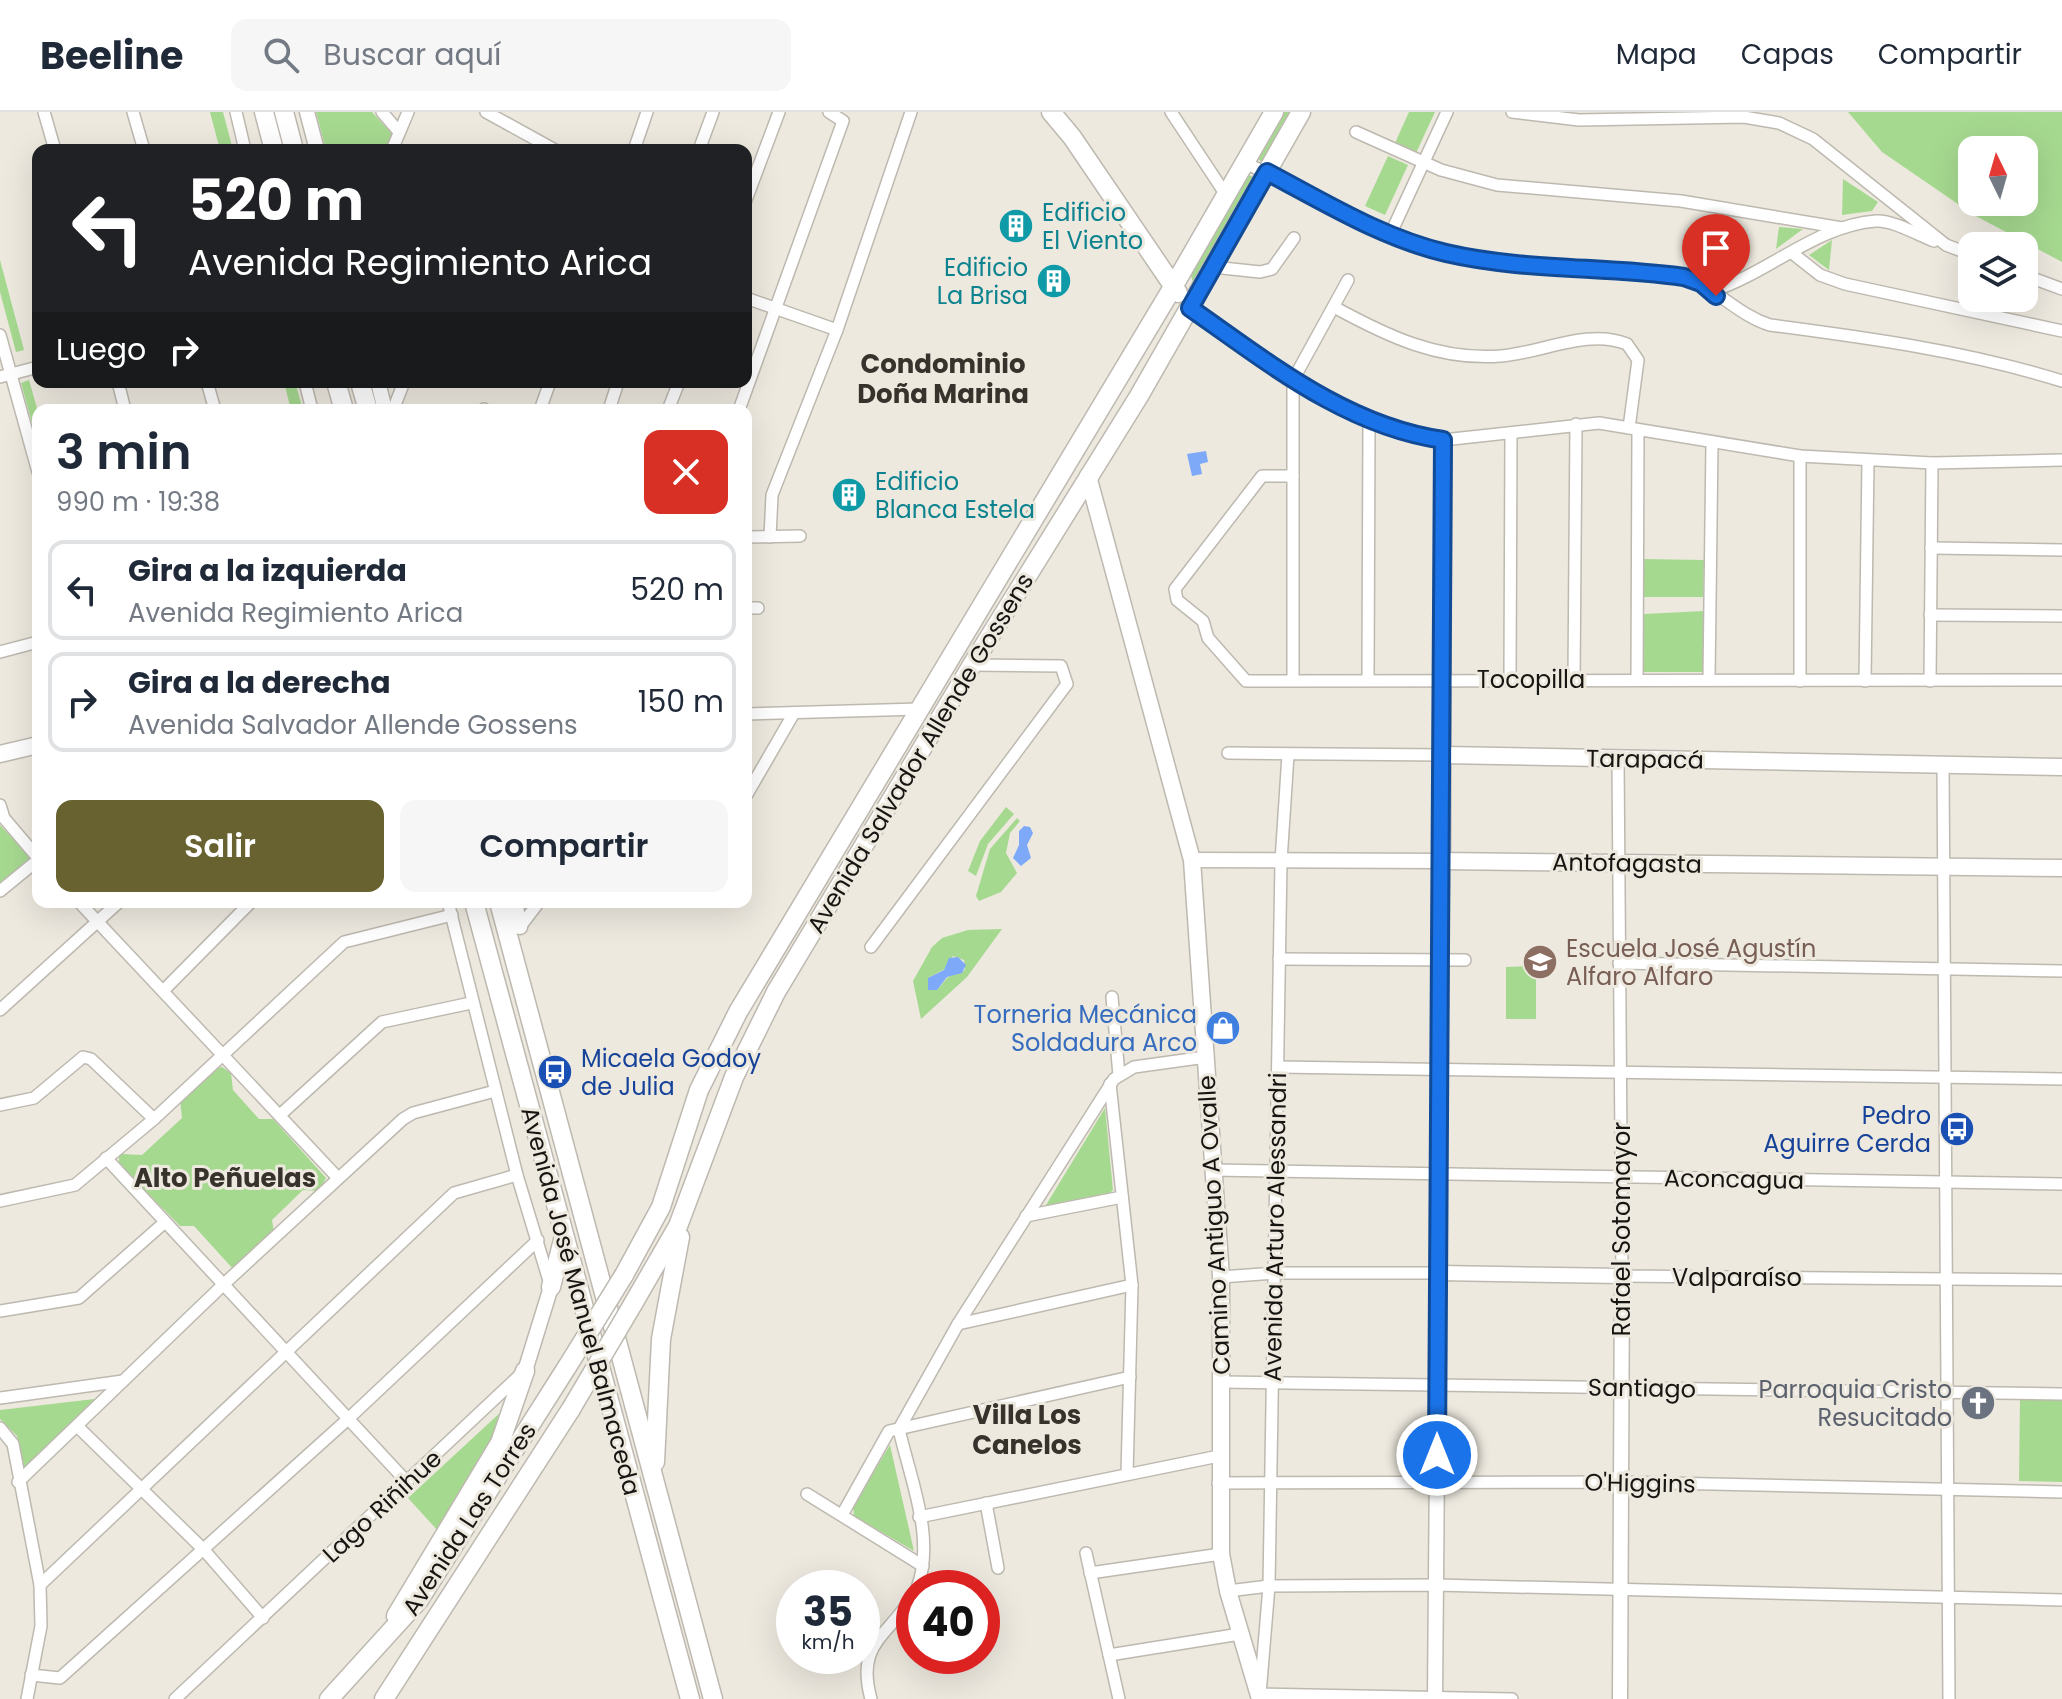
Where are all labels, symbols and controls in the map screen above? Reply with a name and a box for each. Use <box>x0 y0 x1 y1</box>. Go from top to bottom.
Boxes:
search box <box>231 19 791 91</box>
text: Beeline <box>40 29 183 82</box>
icon: search <box>259 33 303 77</box>
text: Buscar aquí <box>323 33 501 76</box>
text: Mapa <box>1616 35 1697 74</box>
text: Capas <box>1741 35 1834 74</box>
text: Compartir <box>1878 35 2022 74</box>
north arrow <box>1958 136 2038 216</box>
map controls <box>1958 136 2038 312</box>
text: 520 m <box>188 161 364 240</box>
icon: left <box>56 176 160 280</box>
place label: Edificio El Viento <box>1042 196 1143 257</box>
building icon: Edificio El Viento <box>997 207 1035 245</box>
pin <box>1682 214 1750 296</box>
icon: arrive <box>1694 226 1738 270</box>
button: layers <box>1958 232 2038 312</box>
text: Avenida Regimiento Arica <box>188 237 652 288</box>
place label: Edificio La Brisa <box>937 251 1028 312</box>
building icon: Edificio La Brisa <box>1035 262 1073 300</box>
text: Luego <box>56 328 146 371</box>
icon: right <box>162 328 206 372</box>
district label: Condominio Doña Marina <box>857 346 1029 412</box>
text: 3 min <box>56 419 192 486</box>
button: close <box>644 430 728 514</box>
place label: Edificio Blanca Estela <box>875 465 1035 526</box>
building icon: Edificio Blanca Estela <box>830 476 868 514</box>
text: 990 m · 19:38 <box>56 484 220 520</box>
text: Gira a la izquierda <box>128 549 407 592</box>
street label: Avenida Salvador Allende Gossens <box>799 567 1041 939</box>
icon: left <box>60 568 104 612</box>
text: 520 m <box>630 568 724 611</box>
text: Avenida Regimiento Arica <box>128 595 463 631</box>
text: Gira a la derecha <box>128 661 391 704</box>
street label: Tocopilla <box>1477 663 1585 696</box>
icon: right <box>60 680 104 724</box>
text: 150 m <box>638 680 724 723</box>
text: Avenida Salvador Allende Gossens <box>128 707 578 743</box>
street label: Tarapacá <box>1586 741 1704 777</box>
button: Salir <box>56 800 384 892</box>
button: Compartir <box>400 800 728 892</box>
street label: Antofagasta <box>1552 845 1702 881</box>
place label: Escuela José Agustín Alfaro Alfaro <box>1566 932 1816 993</box>
school or university icon: Escuela José Agustín Alfaro Alfaro <box>1521 943 1559 981</box>
place label: Torneria Mecánica Soldadura Arco <box>974 998 1197 1059</box>
shop icon: Torneria Mecánica Soldadura Arco <box>1204 1009 1242 1047</box>
place label: Micaela Godoy de Julia <box>581 1042 761 1103</box>
bus stop icon: Micaela Godoy de Julia <box>536 1053 574 1091</box>
street label: Avenida Arturo Alessandri <box>1256 1072 1294 1382</box>
street label: Camino Antiguo A Ovalle <box>1190 1074 1238 1376</box>
place label: Pedro Aguirre Cerda <box>1763 1099 1931 1160</box>
street label: Avenida José Manuel Balmaceda <box>513 1103 649 1499</box>
bus stop icon: Pedro Aguirre Cerda <box>1938 1110 1976 1148</box>
street label: Rafael Sotomayor <box>1605 1122 1638 1336</box>
district label: Alto Peñuelas <box>134 1160 316 1196</box>
street label: Aconcagua <box>1664 1161 1804 1197</box>
street label: Valparaíso <box>1672 1261 1802 1294</box>
street label: Santiago <box>1588 1371 1696 1405</box>
place label: Parroquia Cristo Resucitado <box>1758 1373 1952 1434</box>
church icon: Parroquia Cristo Resucitado <box>1959 1384 1997 1422</box>
district label: Villa Los Canelos <box>972 1397 1082 1463</box>
position arrow <box>1395 1413 1479 1497</box>
street label: Avenida Las Torres <box>394 1416 544 1622</box>
street label: Lago Riñihue <box>315 1442 449 1570</box>
street label: O'Higgins <box>1584 1466 1696 1500</box>
speed limit sign: 40 <box>896 1570 1000 1674</box>
text: 35 <box>803 1584 853 1640</box>
text: km/h <box>801 1628 855 1656</box>

